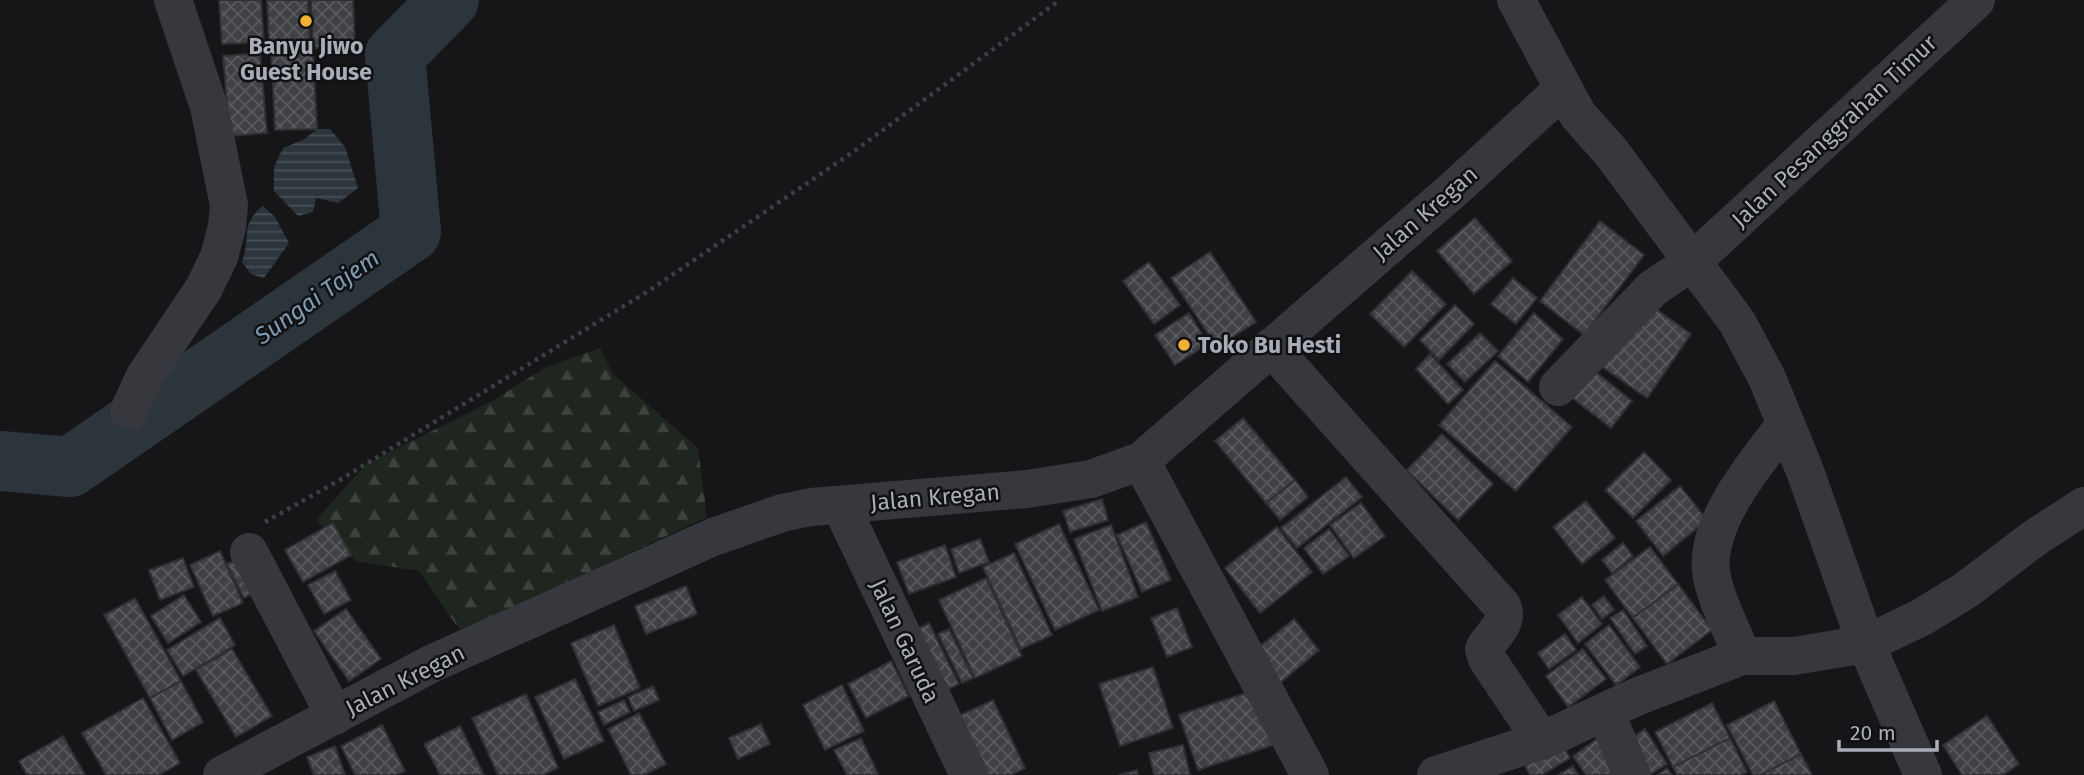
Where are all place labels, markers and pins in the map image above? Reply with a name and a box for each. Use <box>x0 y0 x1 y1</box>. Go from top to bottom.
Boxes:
marker: Banyu Jiwo Guest House <box>298 13 314 29</box>
place label: Banyu Jiwo Guest House <box>240 32 372 86</box>
place label: Toko Bu Hesti <box>1198 331 1341 359</box>
marker: Toko Bu Hesti <box>1176 337 1192 353</box>

